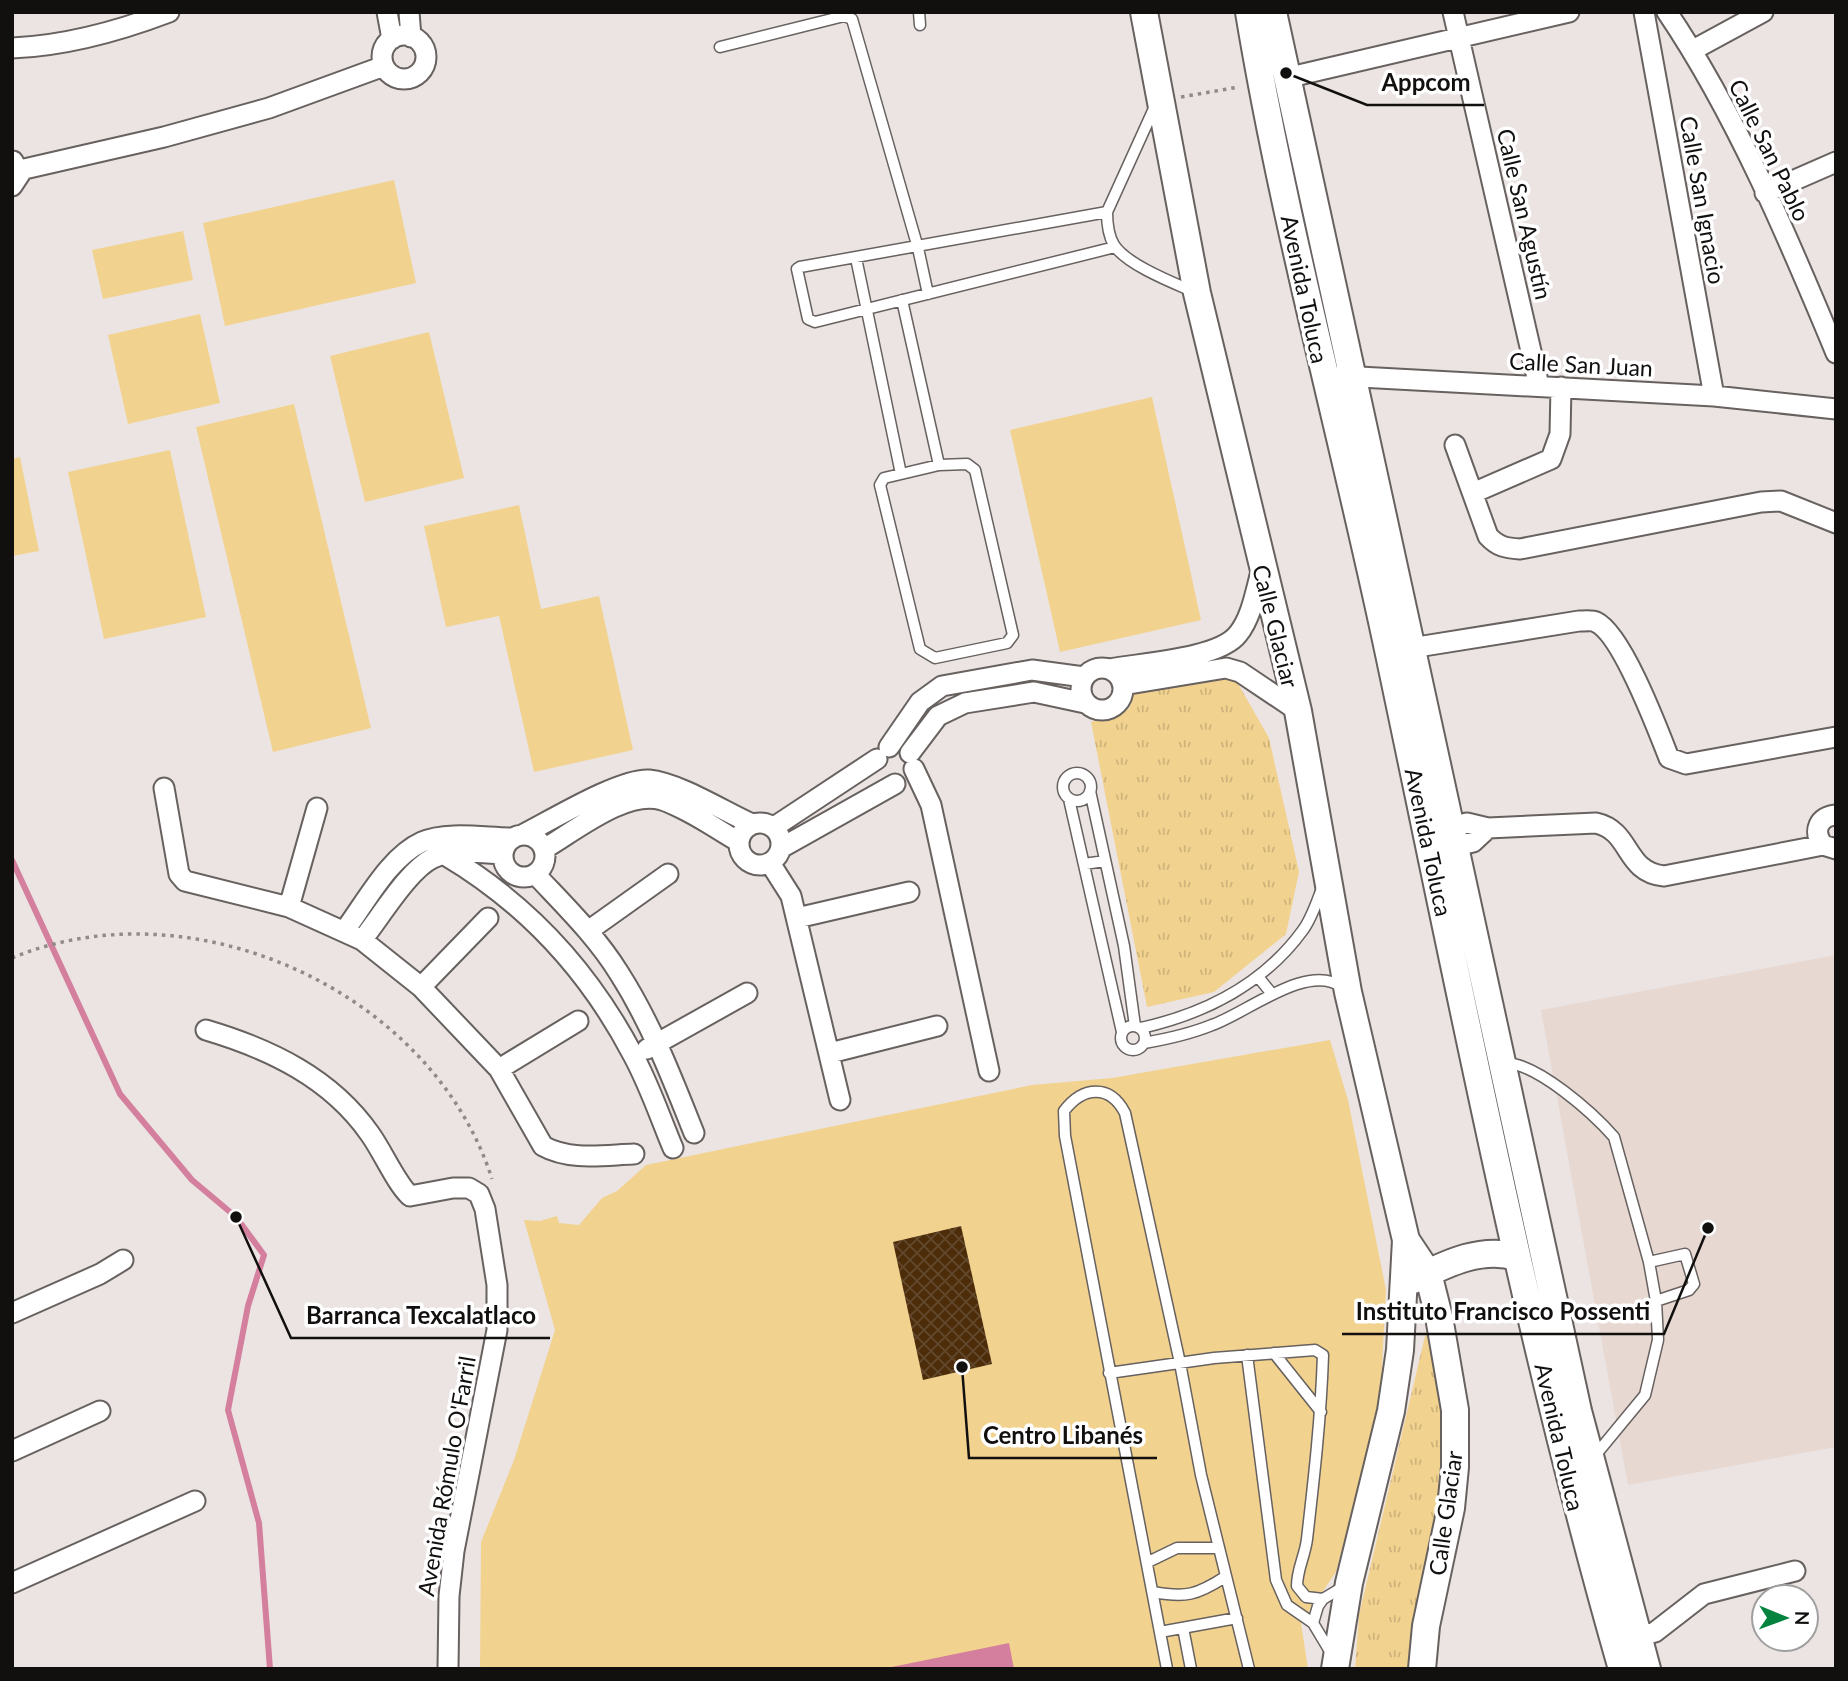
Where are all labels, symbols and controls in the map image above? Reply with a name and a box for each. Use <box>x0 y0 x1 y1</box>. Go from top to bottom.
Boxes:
callout: Appcom <box>1367 60 1484 105</box>
text: Appcom <box>1380 67 1471 96</box>
street label: Calle San Pablo <box>1724 74 1816 226</box>
street label: Calle San Ignacio <box>1674 114 1732 286</box>
street label: Calle San Agustín <box>1492 126 1558 302</box>
street label: Avenida Toluca <box>1276 212 1334 366</box>
street label: Calle San Juan <box>1508 346 1654 382</box>
street label: Calle Glaciar <box>1247 562 1305 691</box>
street label: Avenida Toluca <box>1400 765 1458 919</box>
callout: Instituto Francisco Possenti <box>1342 1289 1664 1334</box>
callout: Barranca Texcalatlaco <box>291 1293 550 1338</box>
text: Instituto Francisco Possenti <box>1356 1296 1650 1325</box>
text: Barranca Texcalatlaco <box>306 1300 536 1329</box>
street label: Avenida Rómulo O'Farril <box>411 1354 481 1598</box>
street label: Avenida Toluca <box>1529 1360 1591 1514</box>
callout: Centro Libanés <box>969 1413 1157 1458</box>
text: Centro Libanés <box>983 1420 1143 1449</box>
street label: Calle Glaciar <box>1422 1448 1468 1577</box>
north arrow <box>1750 1583 1820 1653</box>
text: N <box>1791 1611 1814 1626</box>

